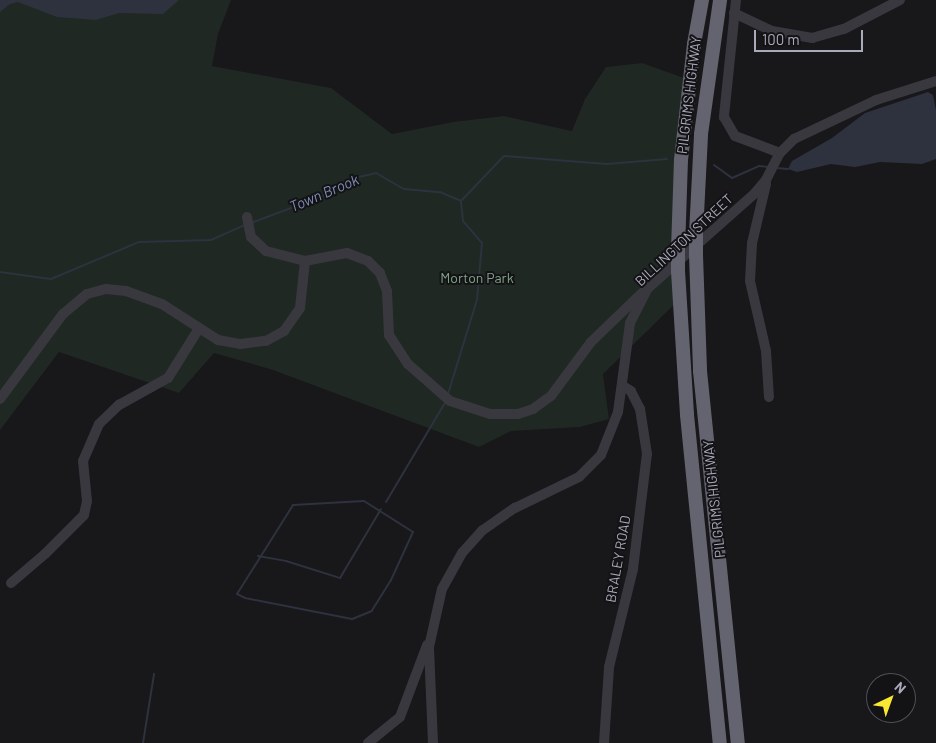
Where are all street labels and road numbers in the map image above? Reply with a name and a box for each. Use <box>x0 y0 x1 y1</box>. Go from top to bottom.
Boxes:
street label: PILGRIMS HIGHWAY <box>673 35 705 155</box>
street label: BILLINGTON STREET <box>632 190 736 290</box>
street label: PILGRIMS HIGHWAY <box>699 439 729 559</box>
street label: BRALEY ROAD <box>602 514 634 604</box>

